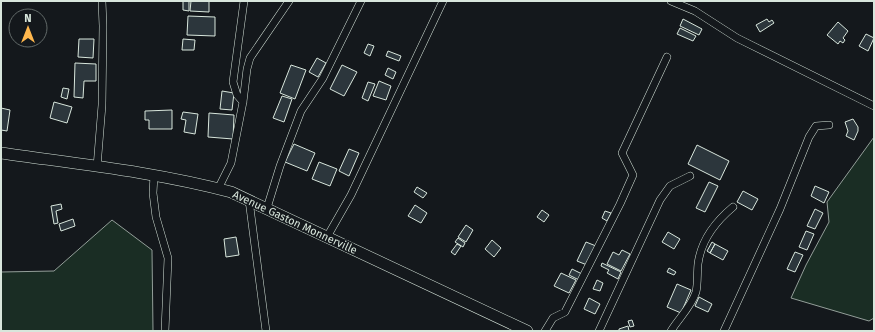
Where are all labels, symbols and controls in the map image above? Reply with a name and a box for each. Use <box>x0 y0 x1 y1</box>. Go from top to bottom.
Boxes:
north arrow <box>8 8 48 48</box>
text: N <box>24 12 32 25</box>
street label: Avenue Gaston Monnerville <box>230 188 359 257</box>

